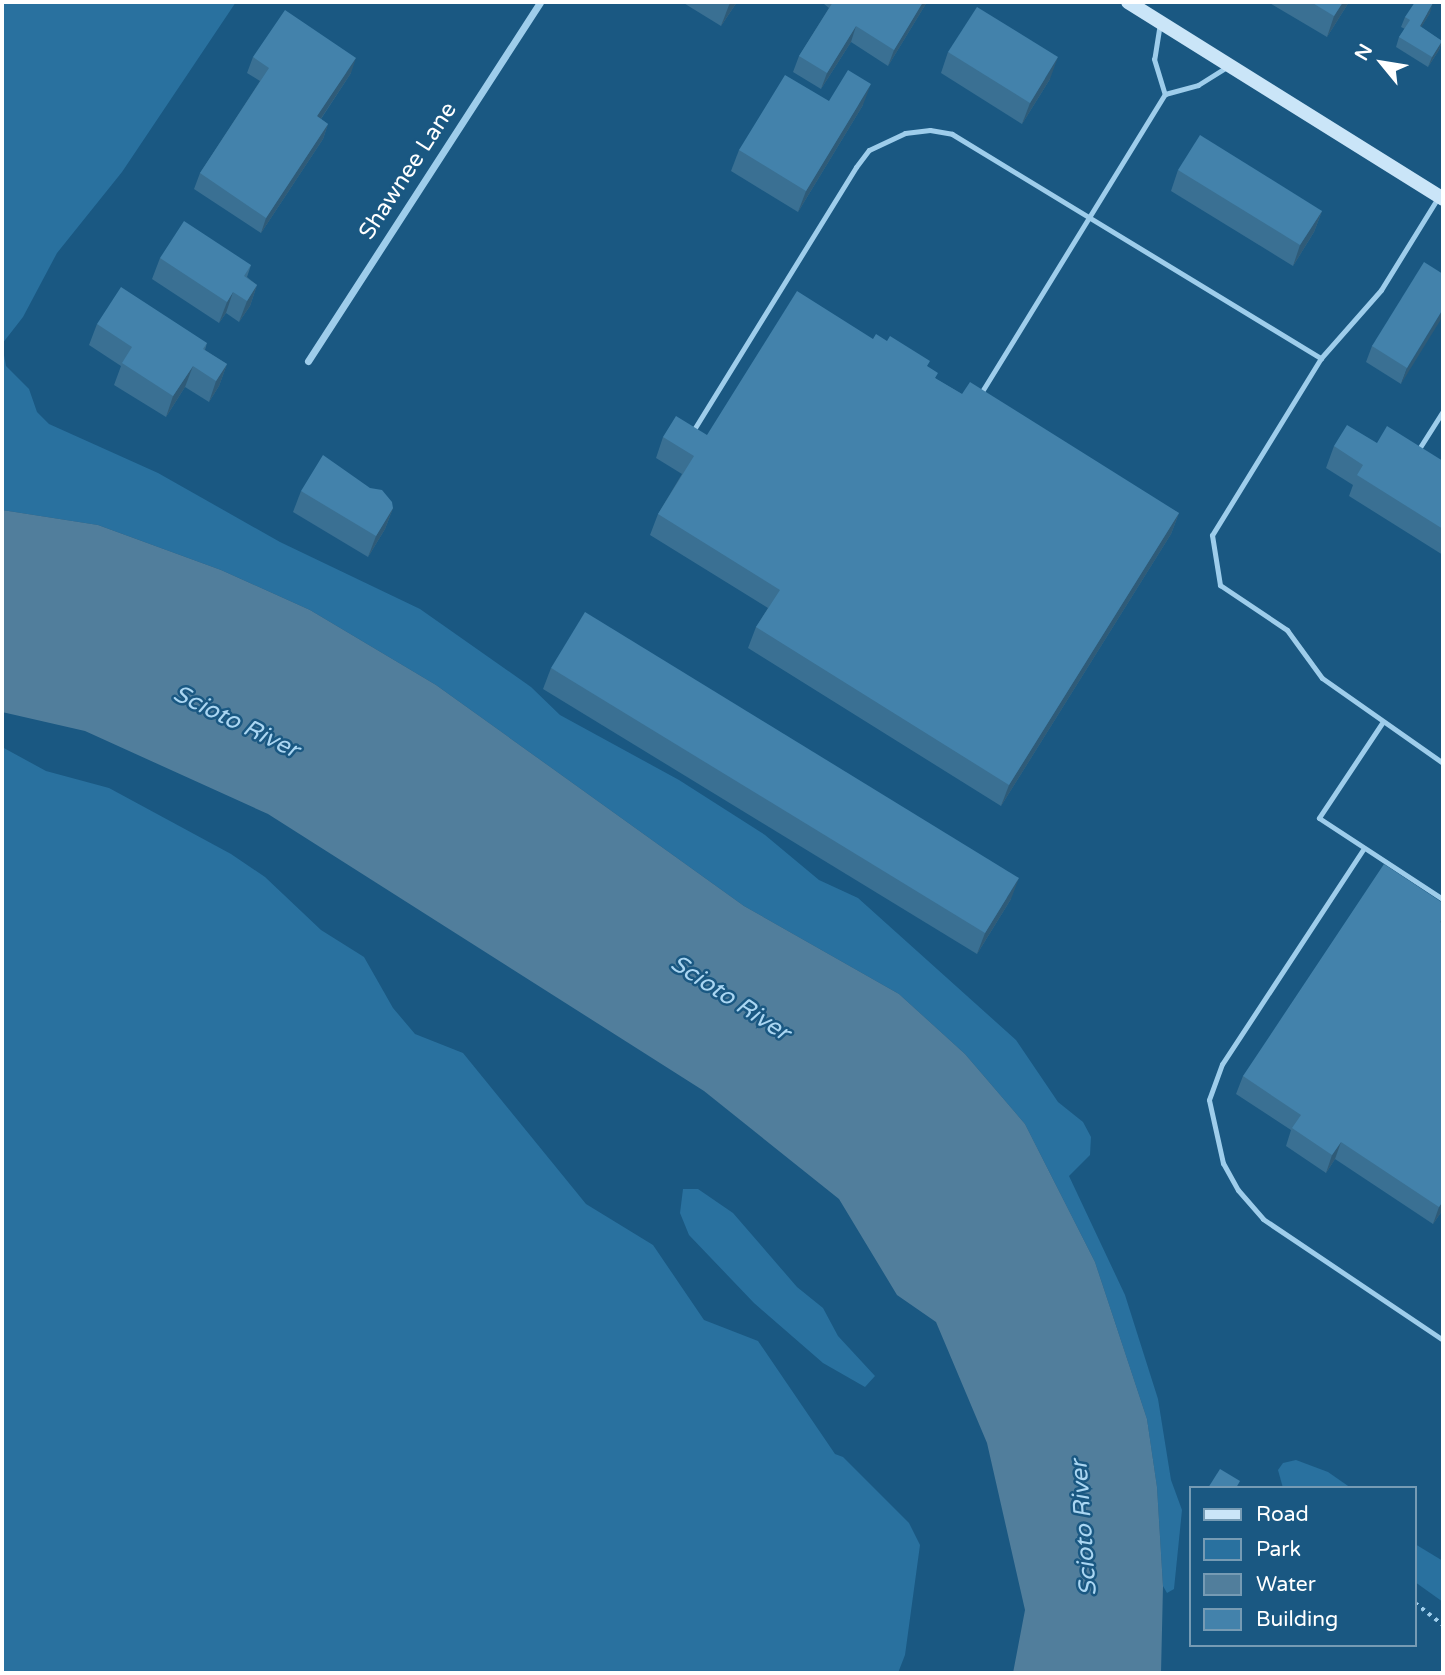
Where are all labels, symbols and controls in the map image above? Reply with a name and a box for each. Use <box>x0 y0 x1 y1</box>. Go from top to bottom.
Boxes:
north arrow <box>1347 28 1417 98</box>
text: N <box>1350 40 1377 65</box>
street label: Shawnee Lane <box>353 97 463 245</box>
water label: Scioto River <box>168 679 304 765</box>
water label: Scioto River <box>665 949 795 1047</box>
water label: Scioto River <box>1065 1459 1103 1597</box>
legend <box>1190 1486 1417 1647</box>
text: Road <box>1256 1502 1309 1527</box>
text: Park <box>1256 1537 1301 1562</box>
text: Water <box>1256 1572 1316 1597</box>
text: Building <box>1256 1607 1338 1632</box>

